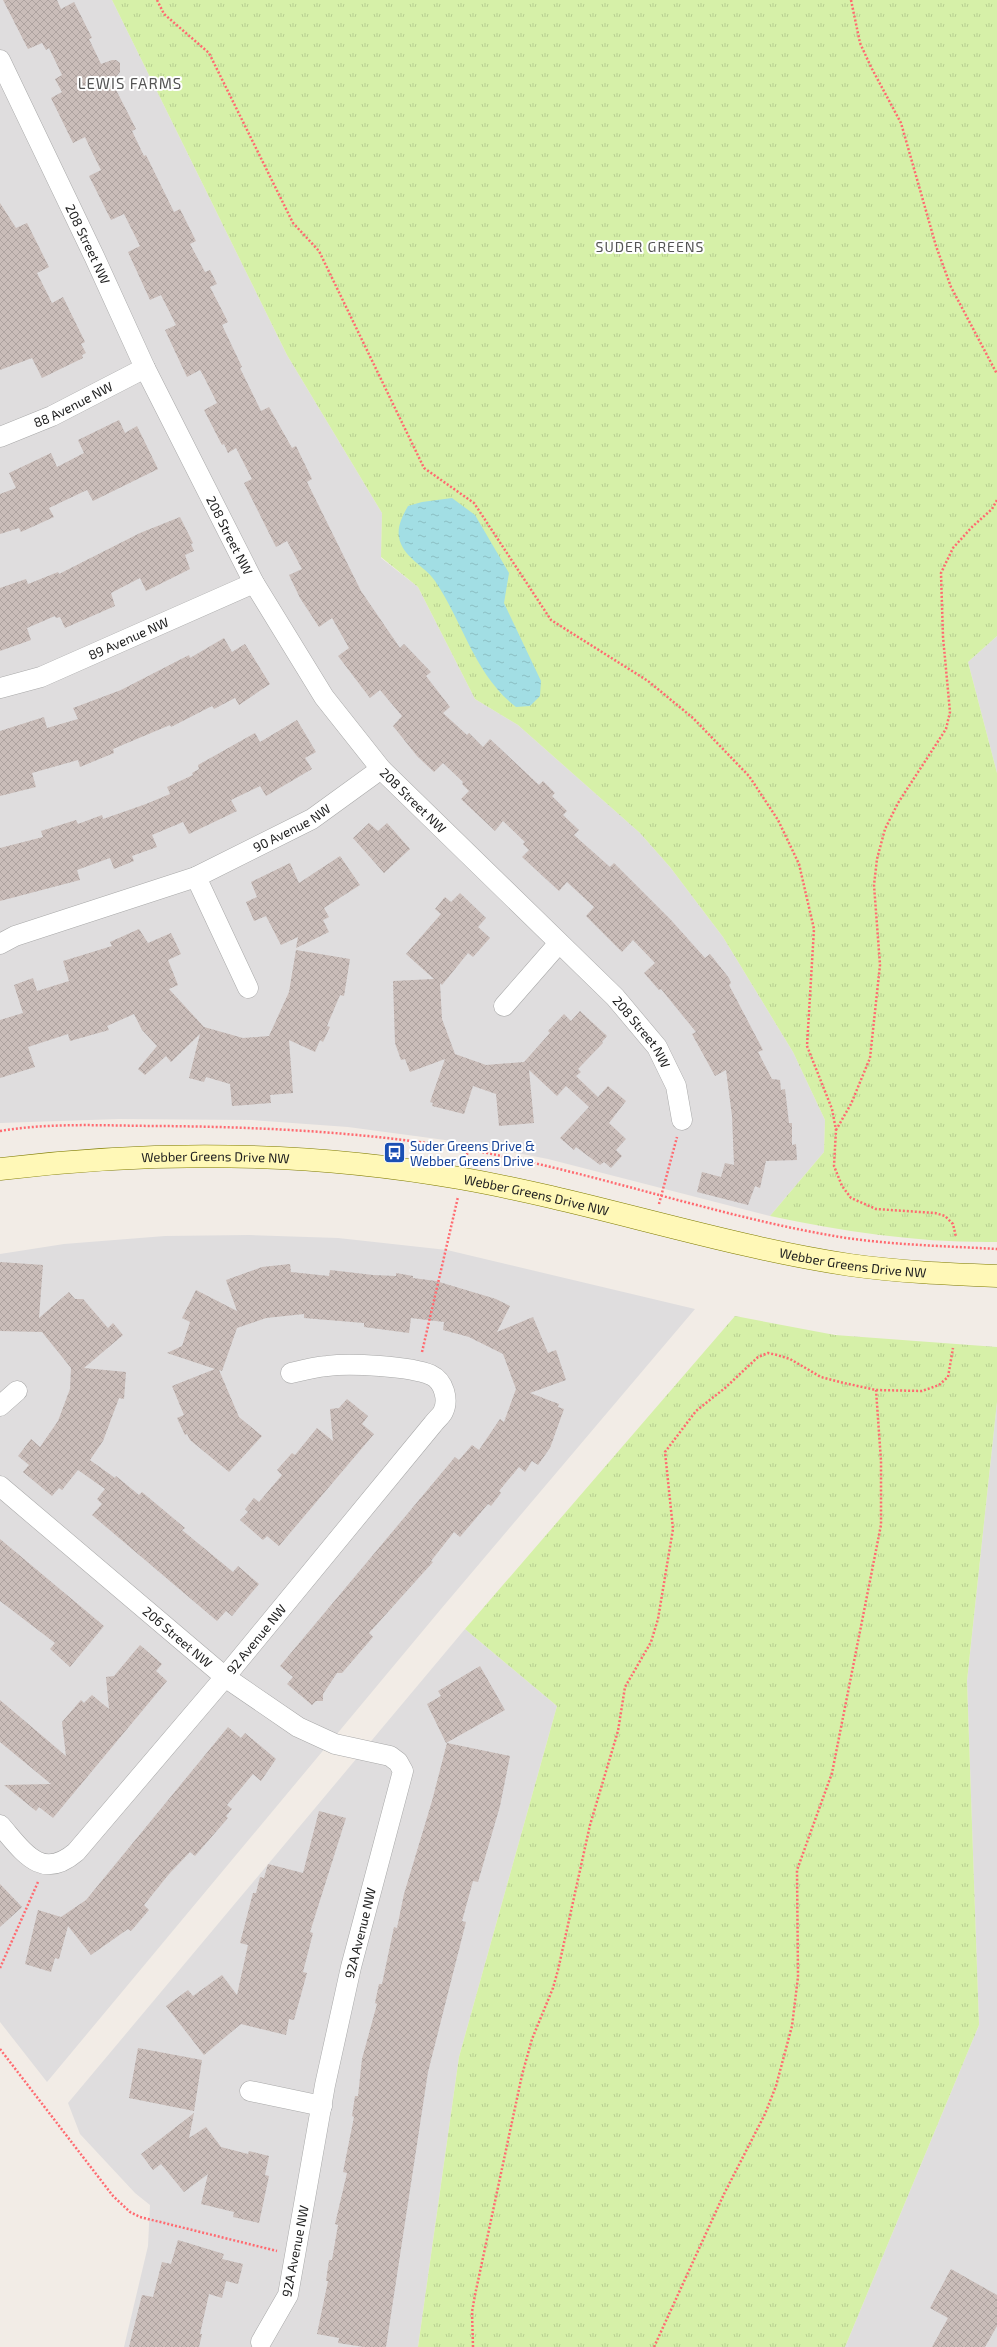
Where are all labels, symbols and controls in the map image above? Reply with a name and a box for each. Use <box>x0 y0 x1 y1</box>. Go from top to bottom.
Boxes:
district label: LEWIS FARMS <box>78 74 182 92</box>
street label: 208 Street NW <box>62 201 114 287</box>
district label: SUDER GREENS <box>596 238 704 255</box>
street label: 88 Avenue NW <box>31 378 115 431</box>
street label: 208 Street NW <box>203 493 257 577</box>
street label: 89 Avenue NW <box>86 614 171 663</box>
street label: 208 Street NW <box>377 764 450 836</box>
street label: 90 Avenue NW <box>250 800 334 855</box>
street label: 208 Street NW <box>609 993 674 1070</box>
place label: Suder Greens Drive & Webber Greens Drive <box>410 1138 535 1169</box>
bus stop icon: Suder Greens Drive & Webber Greens Drive <box>382 1140 408 1166</box>
street label: Webber Greens Drive NW <box>141 1148 290 1166</box>
street label: Webber Greens Drive NW <box>463 1171 611 1219</box>
street label: Webber Greens Drive NW <box>778 1244 927 1281</box>
street label: 92 Avenue NW <box>223 1601 290 1677</box>
street label: 206 Street NW <box>140 1603 216 1671</box>
street label: 92A Avenue NW <box>341 1886 379 1980</box>
street label: 92A Avenue NW <box>278 2204 312 2298</box>

